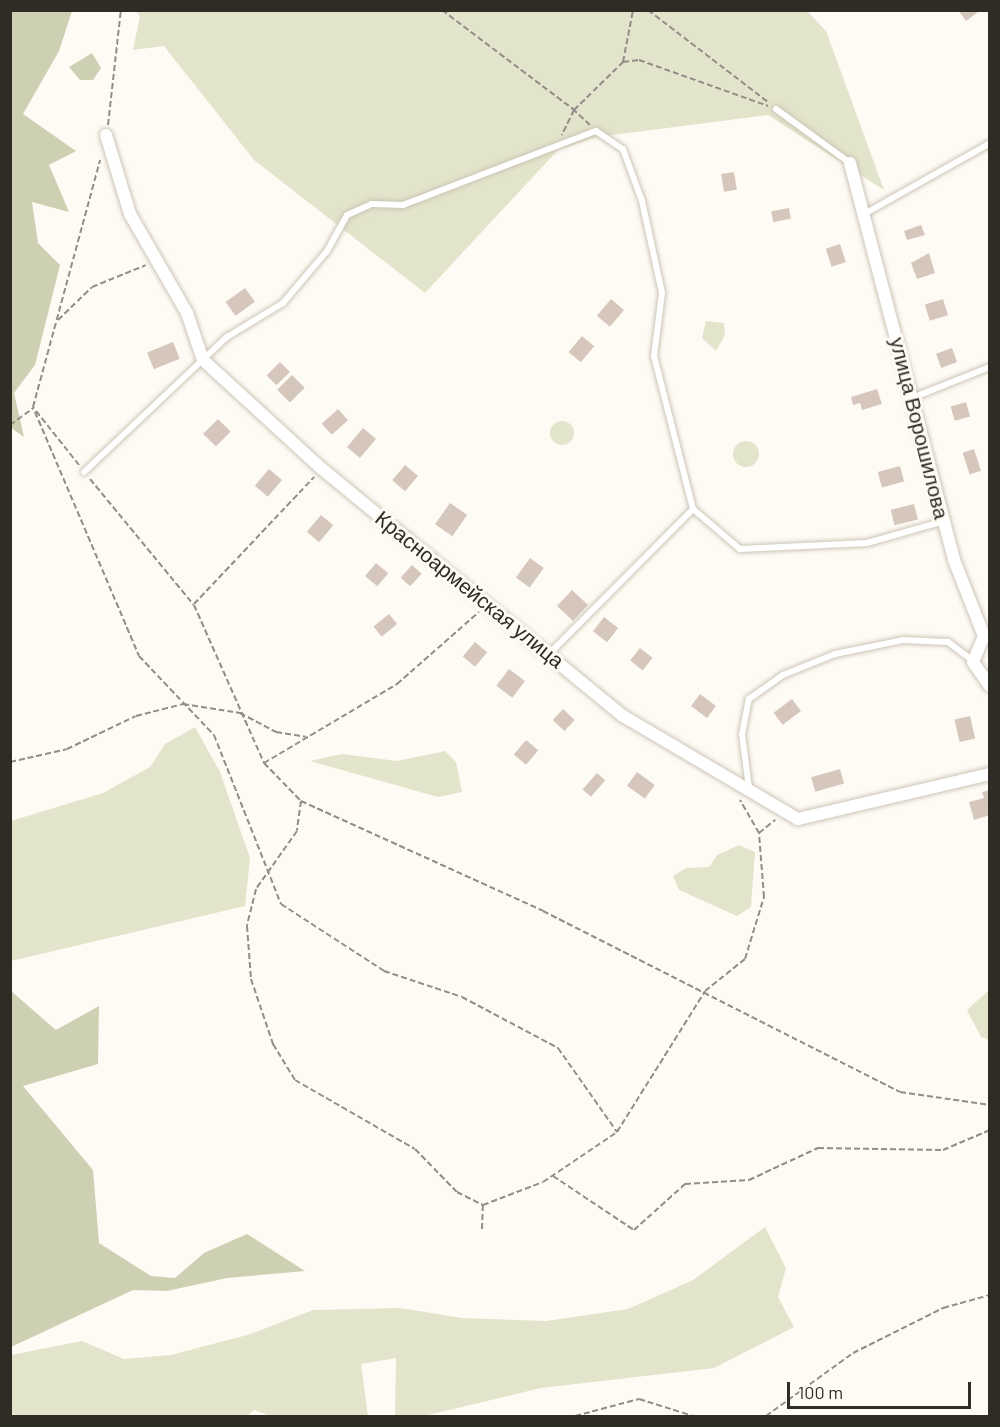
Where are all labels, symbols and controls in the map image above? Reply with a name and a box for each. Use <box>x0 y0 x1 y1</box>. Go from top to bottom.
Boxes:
street label: улица Ворошилова <box>885 335 955 521</box>
street label: Красноармейская улица <box>370 505 570 673</box>
scale bar <box>790 1370 974 1408</box>
text: 100 m <box>798 1381 843 1403</box>

